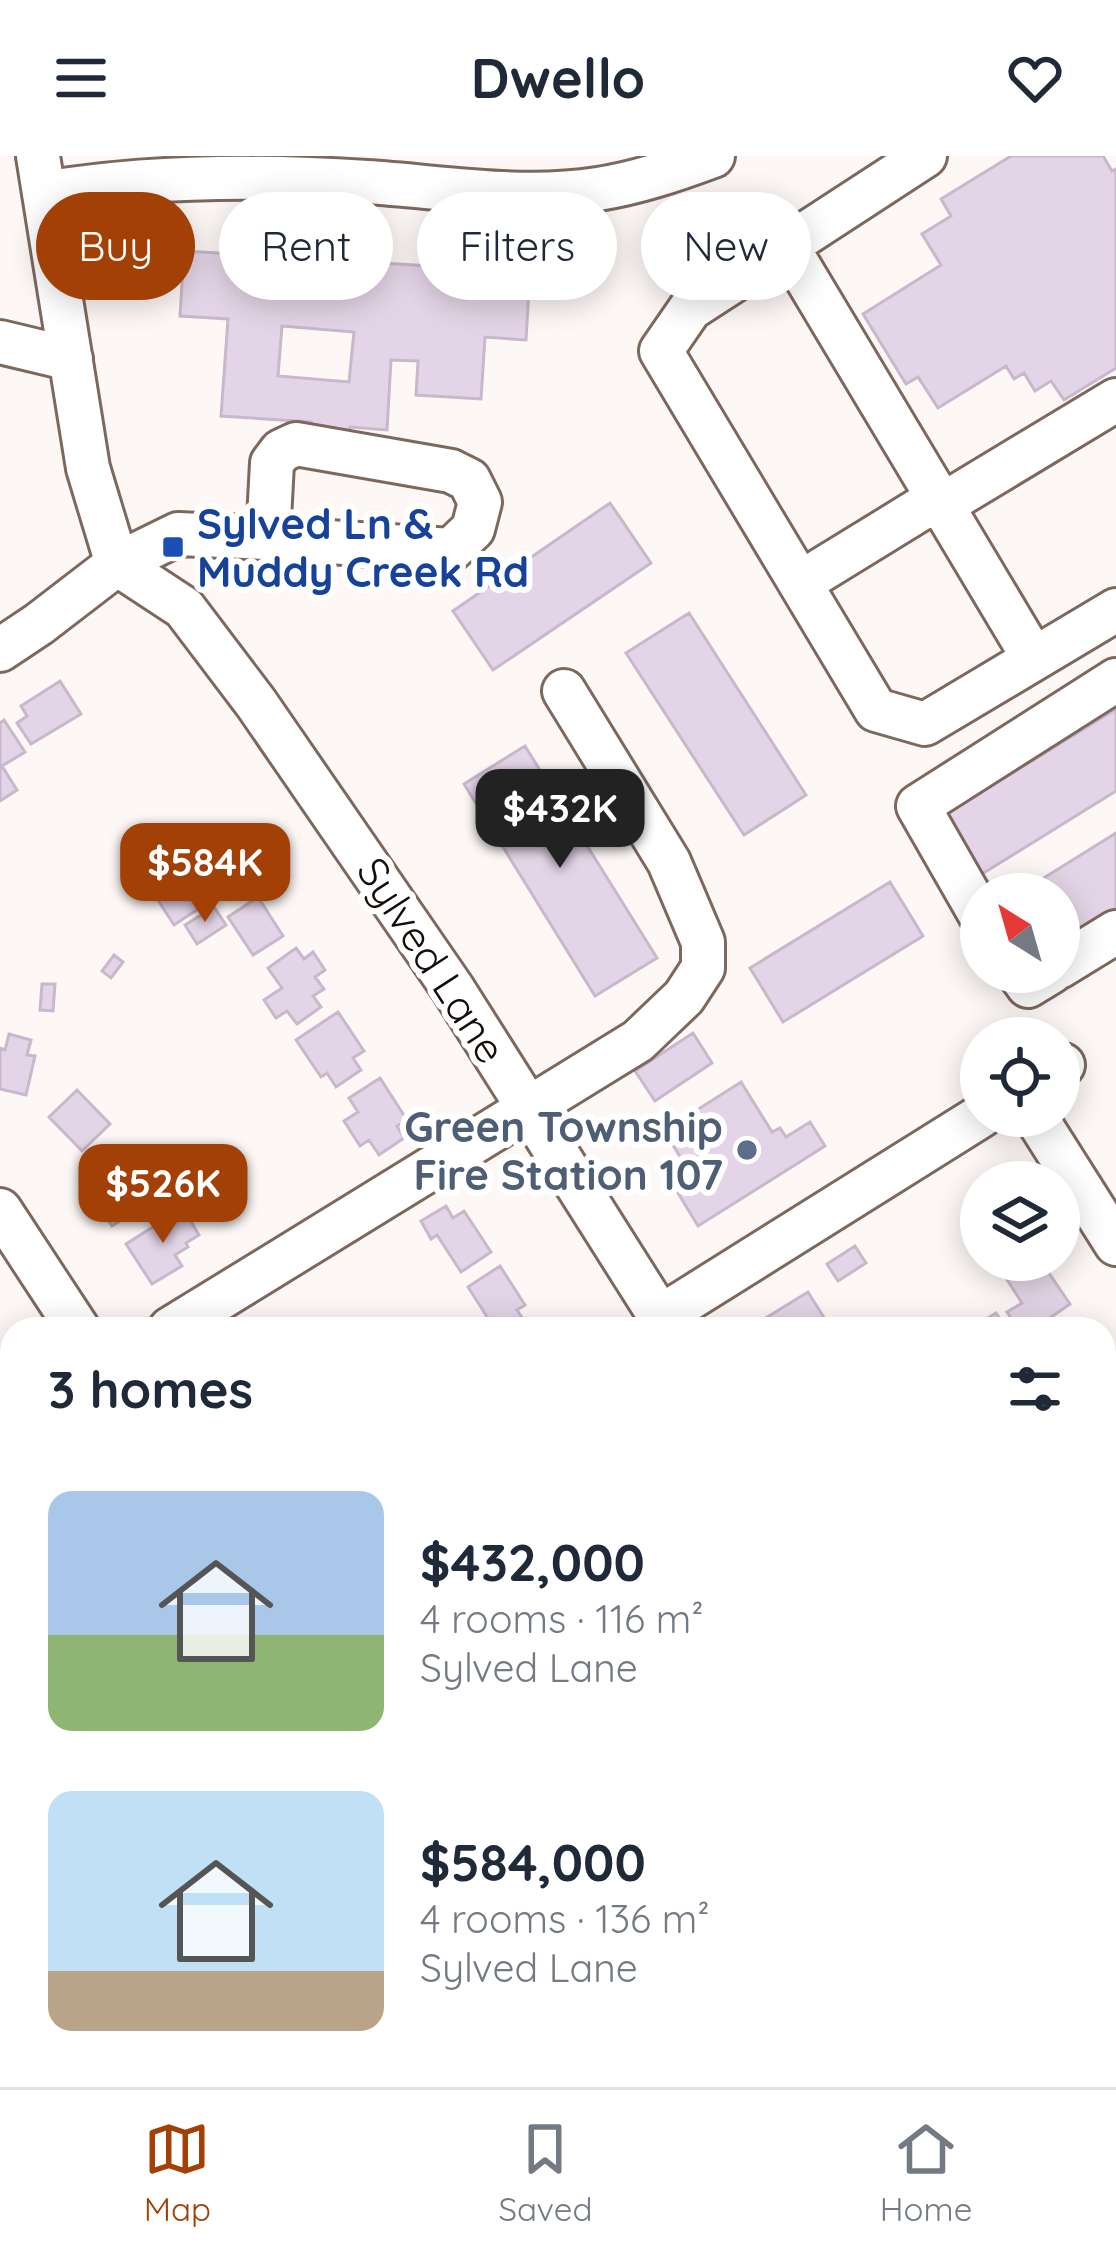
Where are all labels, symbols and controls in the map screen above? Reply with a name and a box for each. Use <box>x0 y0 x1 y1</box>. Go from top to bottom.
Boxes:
text: Dwello <box>471 44 645 112</box>
icon: menu <box>48 45 114 111</box>
icon: heart <box>1002 45 1068 111</box>
chip: Buy <box>36 192 195 300</box>
chip: Rent <box>219 192 393 300</box>
chip: Filters <box>417 192 617 300</box>
chip: New <box>641 192 811 300</box>
place label: Sylved Ln & Muddy Creek Rd <box>197 497 529 598</box>
marker: Sylved Ln & Muddy Creek Rd <box>160 534 186 560</box>
pin: $432K <box>476 769 644 871</box>
text: $432K <box>503 783 617 832</box>
pin: $584K <box>121 823 289 925</box>
text: $584K <box>147 837 263 886</box>
street label: Sylved Lane <box>346 847 518 1073</box>
north arrow <box>960 873 1080 993</box>
map controls <box>960 873 1080 1281</box>
button: locate <box>960 1017 1080 1137</box>
place label: Green Township Fire Station 107 <box>404 1100 723 1201</box>
marker: Green Township Fire Station 107 <box>734 1137 760 1163</box>
pin: $526K <box>79 1144 247 1246</box>
text: $526K <box>105 1158 221 1207</box>
button: layers <box>960 1161 1080 1281</box>
icon: filters <box>1002 1356 1068 1422</box>
text: 3 homes <box>48 1357 253 1421</box>
text: $432,000 <box>420 1530 645 1594</box>
icon: home <box>144 1539 288 1683</box>
text: 4 rooms · 116 m² <box>420 1594 704 1643</box>
text: Sylved Lane <box>420 1643 638 1692</box>
text: $584,000 <box>420 1830 646 1894</box>
icon: home <box>144 1839 288 1983</box>
text: 4 rooms · 136 m² <box>420 1894 710 1943</box>
text: Sylved Lane <box>420 1943 638 1992</box>
tab: Map <box>144 2116 211 2229</box>
tab: Saved <box>498 2116 592 2229</box>
tab: Home <box>880 2116 972 2229</box>

